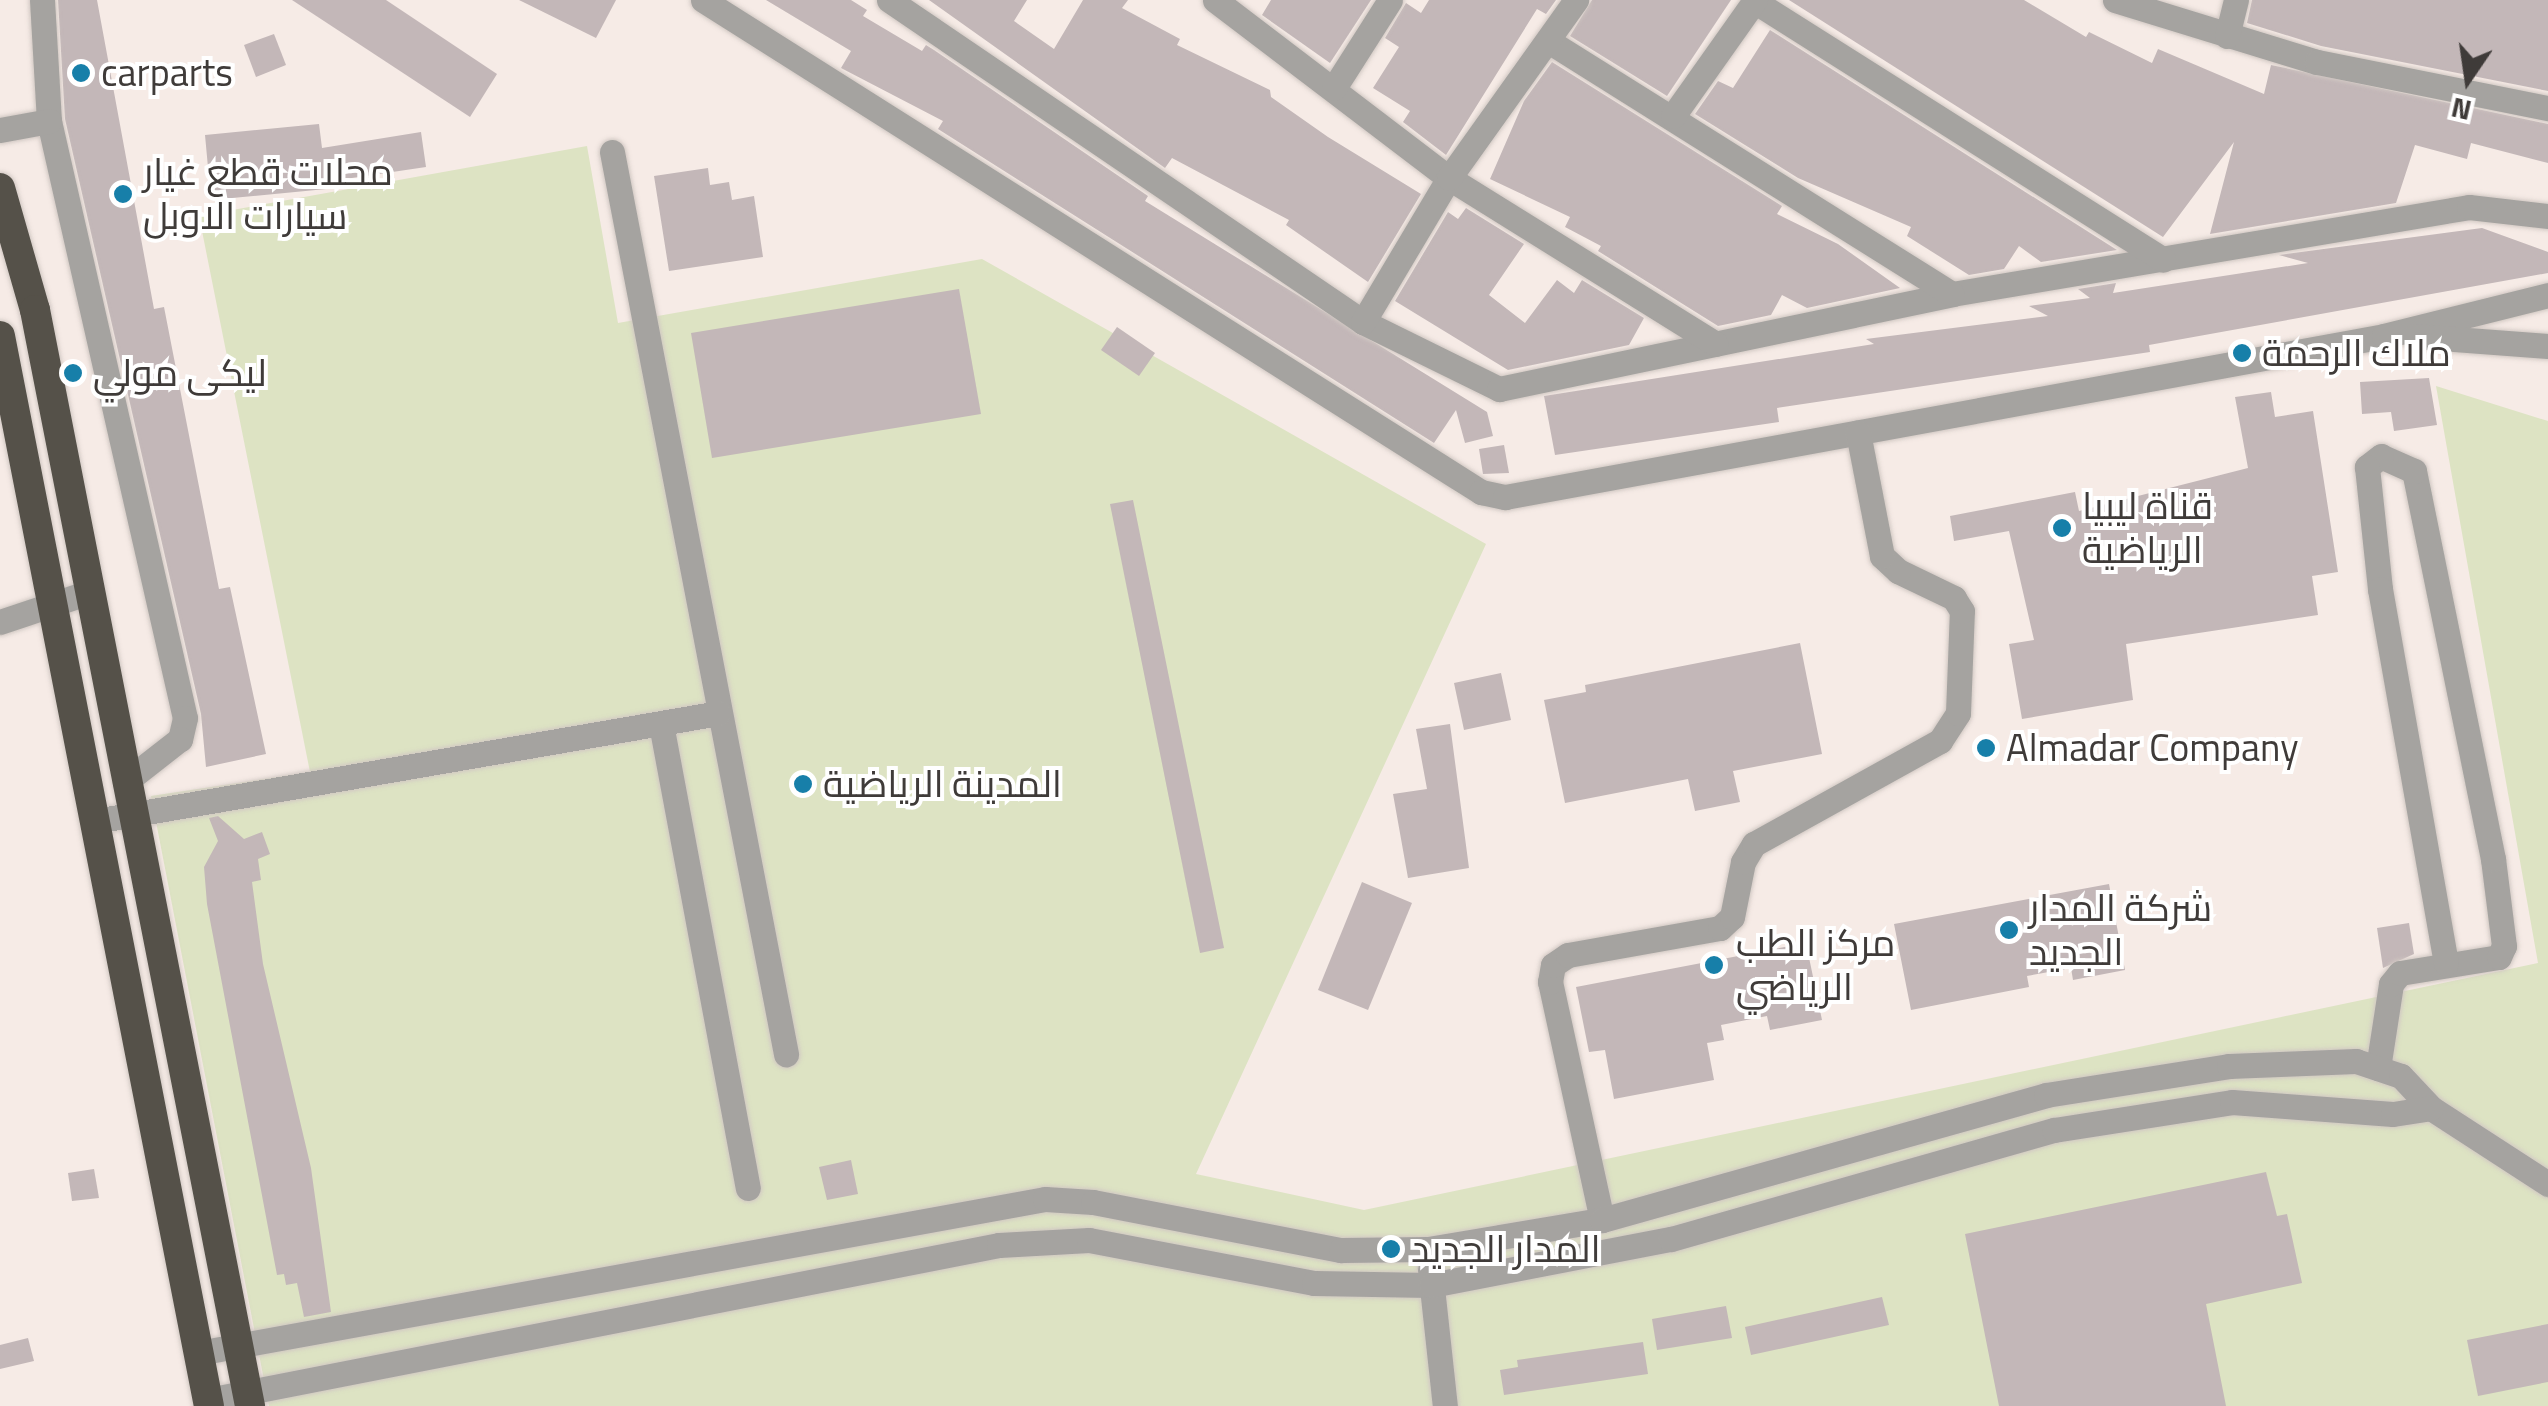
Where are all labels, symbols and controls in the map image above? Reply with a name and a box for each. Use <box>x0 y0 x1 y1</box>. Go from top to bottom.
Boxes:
north arrow <box>2418 30 2518 130</box>
place label: carparts <box>101 50 233 96</box>
marker: carparts <box>70 62 92 84</box>
text: N <box>2447 87 2475 133</box>
place label: محلات قطع غيار سيارات الاوبل <box>143 149 393 238</box>
marker: محلات قطع غيار سيارات الاوبل <box>112 183 134 205</box>
place label: ملاك الرحمة <box>2262 330 2451 376</box>
marker: ملاك الرحمة <box>2231 342 2253 364</box>
place label: ليكى مولي <box>93 350 267 396</box>
marker: ليكى مولي <box>62 362 84 384</box>
place label: قناة ليبيا الرياضية <box>2082 483 2213 572</box>
marker: قناة ليبيا الرياضية <box>2051 517 2073 539</box>
place label: Almadar Company <box>2006 725 2299 771</box>
marker: Almadar Company <box>1975 737 1997 759</box>
place label: المدينة الرياضية <box>823 761 1062 807</box>
marker: المدينة الرياضية <box>792 773 814 795</box>
place label: شركة المدار الجديد <box>2029 885 2212 974</box>
marker: شركة المدار الجديد <box>1998 919 2020 941</box>
place label: مركز الطب الرياضي <box>1736 920 1895 1009</box>
marker: مركز الطب الرياضي <box>1701 952 1727 978</box>
place label: المدار الجديد <box>1411 1226 1601 1272</box>
marker: المدار الجديد <box>1380 1238 1402 1260</box>

